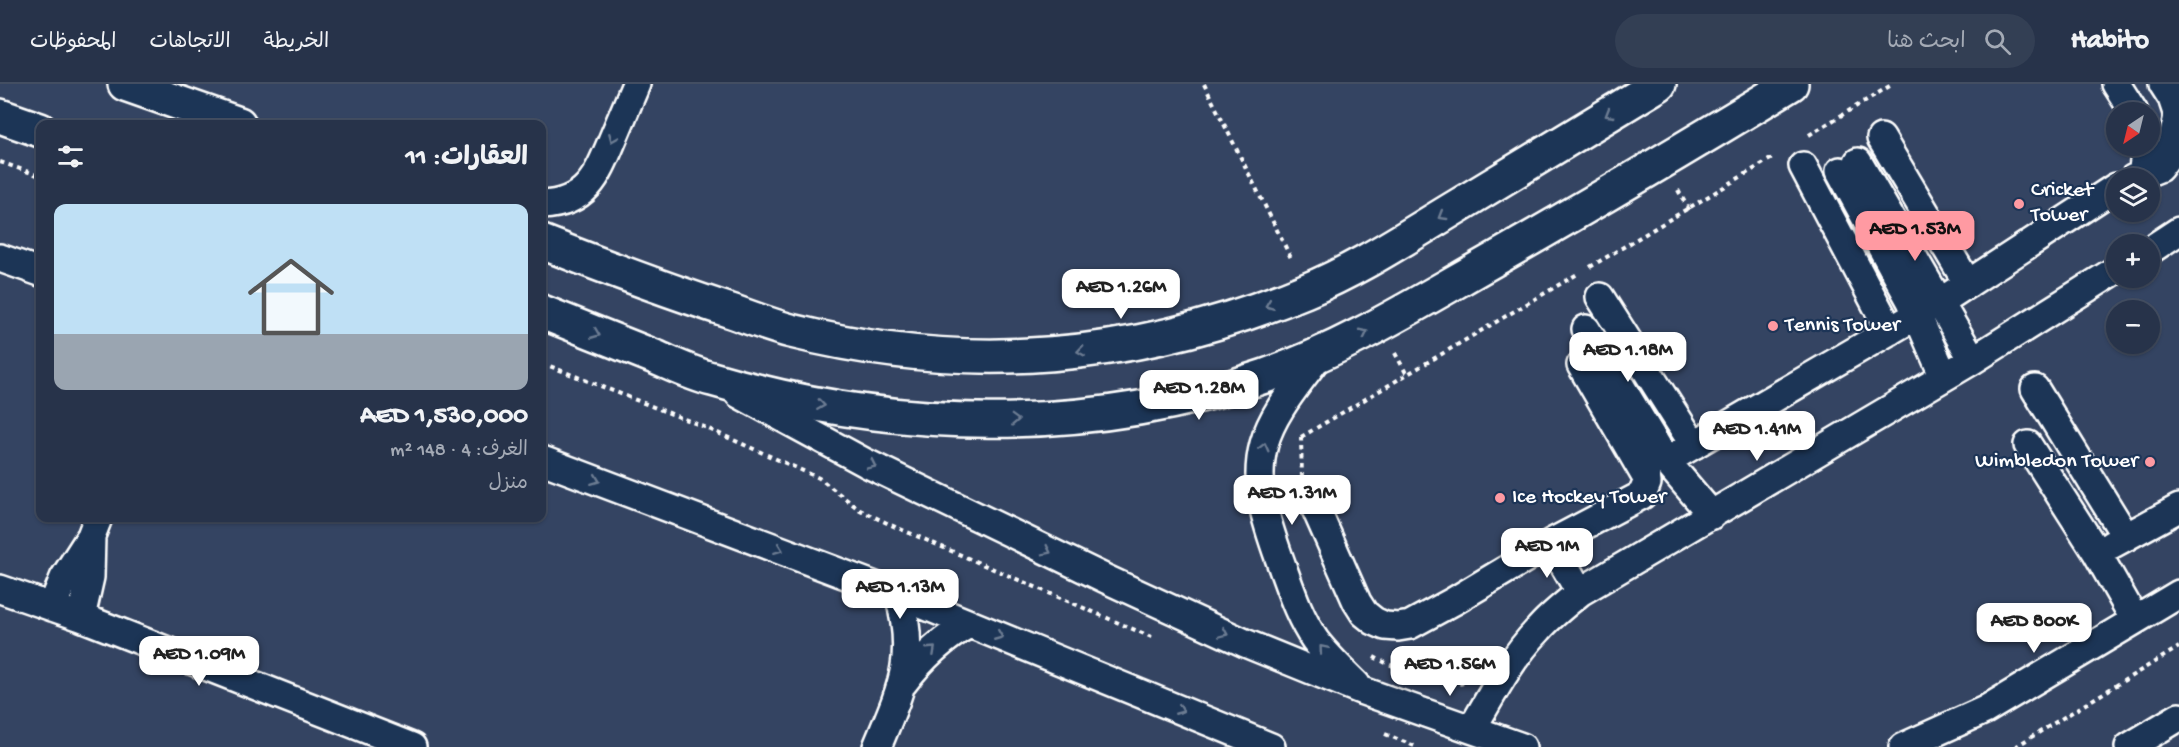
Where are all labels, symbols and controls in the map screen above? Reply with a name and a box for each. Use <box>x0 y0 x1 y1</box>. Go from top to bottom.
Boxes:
search box <box>1615 14 2035 68</box>
icon: search <box>1981 25 2014 58</box>
text: Habito <box>2071 25 2149 58</box>
text: ابحث هنا <box>1887 30 1966 56</box>
text: المحفوظات <box>30 31 116 56</box>
text: الاتجاهات <box>149 31 231 56</box>
text: الخريطة <box>264 31 329 56</box>
north arrow <box>2106 102 2160 156</box>
map controls <box>2106 102 2160 354</box>
one-way arrow <box>1605 107 1615 119</box>
one-way arrow <box>608 132 620 143</box>
icon: filters <box>54 140 87 173</box>
text: العقارات: 11 <box>406 144 528 175</box>
button: layers <box>2106 168 2160 222</box>
place label: Cricket Tower <box>2029 178 2095 229</box>
marker: Cricket Tower <box>2012 197 2026 211</box>
one-way arrow <box>1438 208 1448 220</box>
pin: AED 1.53M <box>1846 211 1984 262</box>
text: AED 1.53M <box>1869 219 1961 242</box>
button: + <box>2106 234 2160 288</box>
icon: home <box>237 243 345 351</box>
pin: AED 1.26M <box>1052 269 1190 320</box>
text: AED 1.26M <box>1076 277 1166 300</box>
one-way arrow <box>1264 297 1275 310</box>
button: − <box>2106 300 2160 354</box>
place label: Tennis Tower <box>1783 313 1902 339</box>
marker: Tennis Tower <box>1766 319 1780 333</box>
one-way arrow <box>590 327 601 339</box>
one-way arrow <box>1358 328 1369 340</box>
pin: AED 1.18M <box>1559 332 1697 383</box>
text: AED 1.18M <box>1583 340 1673 363</box>
one-way arrow <box>1076 344 1085 357</box>
pin: AED 1.28M <box>1130 370 1268 421</box>
text: AED 1.28M <box>1153 378 1245 401</box>
one-way arrow <box>817 398 826 410</box>
text: AED 1,530,000 <box>360 402 528 433</box>
pin: AED 1.41M <box>1688 411 1826 462</box>
one-way arrow <box>1011 414 1020 427</box>
text: AED 1.41M <box>1713 419 1801 442</box>
text: الغرف: 4 · 148 m² <box>390 440 528 463</box>
one-way arrow <box>1257 442 1269 452</box>
place label: Wimbledon Tower <box>1975 449 2140 475</box>
marker: Wimbledon Tower <box>2143 455 2157 469</box>
one-way arrow <box>866 458 877 470</box>
text: منزل <box>489 473 528 496</box>
one-way arrow <box>590 473 601 486</box>
pin: AED 1.31M <box>1223 475 1361 526</box>
text: AED 1.31M <box>1248 483 1336 506</box>
place label: Ice Hockey Tower <box>1512 485 1668 511</box>
marker: Ice Hockey Tower <box>1493 491 1507 505</box>
pin: AED 1M <box>1498 528 1596 579</box>
text: AED 1M <box>1515 536 1579 559</box>
one-way arrow <box>773 542 783 555</box>
one-way arrow <box>1041 543 1052 555</box>
pin: AED 1.13M <box>831 569 969 620</box>
text: AED 1.13M <box>856 577 944 600</box>
pin: AED 800K <box>1972 603 2096 654</box>
text: AED 800K <box>1991 611 2077 634</box>
one-way arrow <box>1218 626 1229 638</box>
one-way arrow <box>993 629 1004 641</box>
pin: AED 1.09M <box>130 636 268 687</box>
text: AED 1.09M <box>153 644 245 667</box>
one-way arrow <box>1319 645 1330 656</box>
one-way arrow <box>926 646 936 657</box>
pin: AED 1.56M <box>1381 646 1519 697</box>
text: AED 1.56M <box>1405 654 1495 677</box>
one-way arrow <box>1173 703 1184 715</box>

